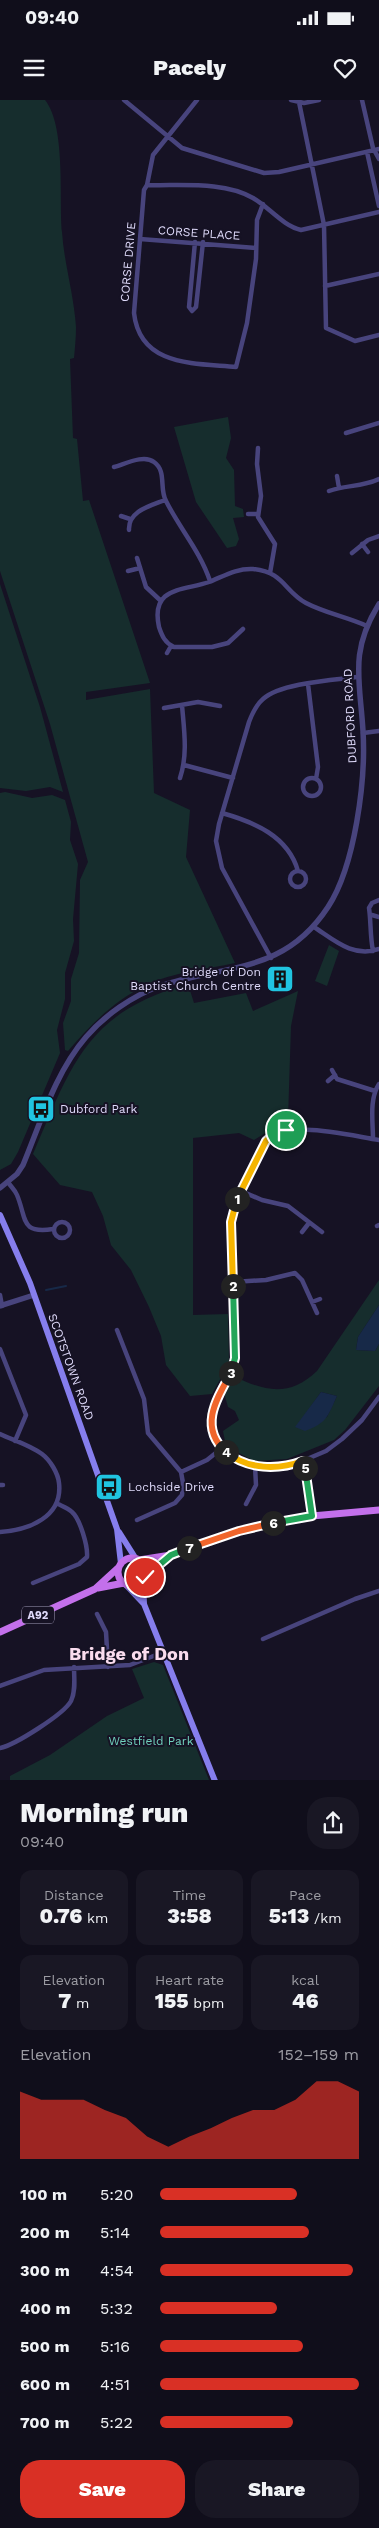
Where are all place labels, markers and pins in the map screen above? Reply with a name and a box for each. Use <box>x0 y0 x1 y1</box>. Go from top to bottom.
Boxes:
building icon: Bridge of Don Baptist Church Centre <box>265 964 295 994</box>
place label: Bridge of Don Baptist Church Centre <box>130 965 261 993</box>
bus stop icon: Dubford Park <box>26 1094 56 1124</box>
place label: Dubford Park <box>60 1102 138 1116</box>
pin <box>265 1109 307 1151</box>
pin: 1 <box>224 1186 250 1212</box>
pin: 2 <box>220 1274 246 1298</box>
pin: 3 <box>218 1360 244 1386</box>
pin: 4 <box>214 1440 238 1464</box>
pin: 5 <box>292 1456 318 1480</box>
bus stop icon: Lochside Drive <box>94 1472 124 1502</box>
place label: Lochside Drive <box>128 1480 214 1494</box>
pin: 6 <box>260 1510 286 1536</box>
pin: 7 <box>176 1536 202 1560</box>
pin <box>124 1556 166 1598</box>

